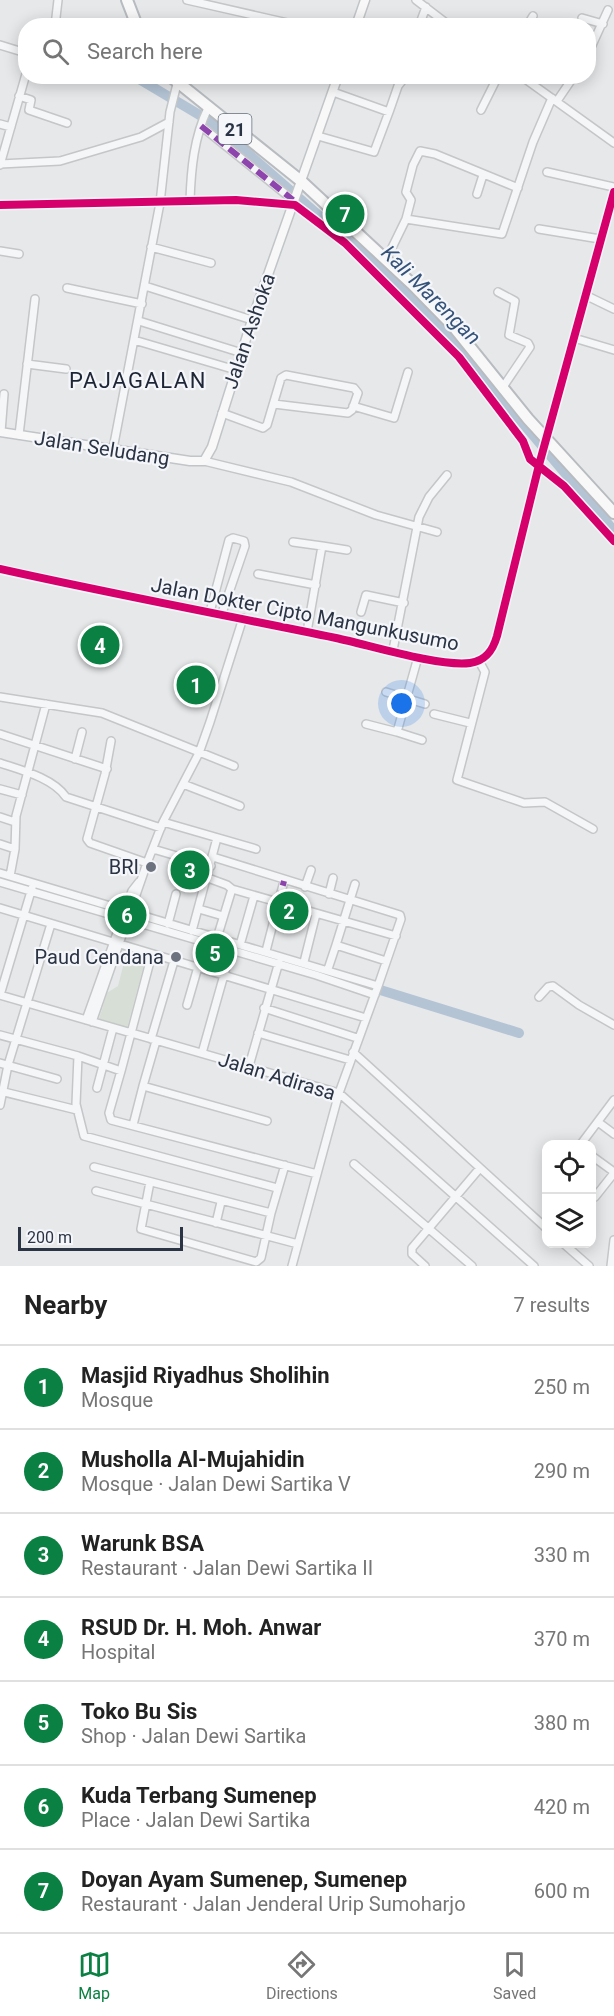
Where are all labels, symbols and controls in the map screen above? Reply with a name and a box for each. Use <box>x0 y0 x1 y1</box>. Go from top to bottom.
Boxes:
search box <box>18 18 596 84</box>
icon: search <box>39 35 72 68</box>
text: Search here <box>87 39 203 64</box>
road number: 21 <box>218 114 252 144</box>
pin: 7 <box>326 192 364 236</box>
water label: Kali Marengan <box>376 240 486 350</box>
street label: Jalan Ashoka <box>218 270 280 392</box>
district label: PAJAGALAN <box>69 368 207 393</box>
street label: Jalan Seludang <box>33 425 171 471</box>
street label: Jalan Dokter Cipto Mangunkusumo <box>149 572 461 656</box>
pin: 4 <box>80 622 120 668</box>
pin: 1 <box>176 662 216 708</box>
your location <box>387 689 416 718</box>
pin: 3 <box>170 848 210 892</box>
place label: BRI <box>109 855 139 879</box>
marker: BRI <box>144 860 158 874</box>
pin: 2 <box>270 888 308 934</box>
pin: 6 <box>108 892 146 938</box>
pin: 5 <box>196 930 234 976</box>
place label: Paud Cendana <box>35 945 164 969</box>
marker: Paud Cendana <box>169 950 183 964</box>
street label: Jalan Adirasa <box>215 1047 339 1105</box>
map controls <box>542 1140 596 1248</box>
button: locate <box>542 1140 596 1194</box>
button: layers <box>542 1194 596 1248</box>
scale bar <box>18 1224 183 1252</box>
text: 200 m <box>27 1228 72 1247</box>
text: Nearby <box>24 1290 107 1320</box>
text: 7 results <box>514 1293 590 1317</box>
text: Masjid Riyadhus Sholihin <box>81 1363 330 1388</box>
text: 1 <box>38 1375 49 1399</box>
text: 250 m <box>534 1375 590 1399</box>
text: Mosque <box>81 1388 153 1412</box>
text: Musholla Al-Mujahidin <box>81 1447 305 1472</box>
text: 2 <box>38 1459 49 1483</box>
text: 290 m <box>534 1459 590 1483</box>
text: Mosque · Jalan Dewi Sartika V <box>81 1472 351 1496</box>
text: Warunk BSA <box>81 1531 204 1556</box>
text: 3 <box>38 1543 49 1567</box>
text: 330 m <box>534 1543 590 1567</box>
text: Restaurant · Jalan Dewi Sartika II <box>81 1556 373 1580</box>
text: RSUD Dr. H. Moh. Anwar <box>81 1615 321 1640</box>
text: 4 <box>38 1627 49 1651</box>
text: 370 m <box>534 1627 590 1651</box>
text: Hospital <box>81 1640 155 1664</box>
text: Toko Bu Sis <box>81 1699 197 1724</box>
text: 5 <box>38 1711 49 1735</box>
text: 380 m <box>534 1711 590 1735</box>
text: Shop · Jalan Dewi Sartika <box>81 1724 306 1748</box>
text: Kuda Terbang Sumenep <box>81 1783 317 1808</box>
text: 6 <box>38 1795 49 1819</box>
text: 420 m <box>534 1795 590 1819</box>
text: Place · Jalan Dewi Sartika <box>81 1808 310 1832</box>
text: Doyan Ayam Sumenep, Sumenep <box>81 1867 407 1892</box>
text: 7 <box>38 1879 49 1903</box>
text: 600 m <box>534 1879 590 1903</box>
text: Restaurant · Jalan Jenderal Urip Sumoharjo <box>81 1892 466 1916</box>
tab: Map <box>78 1948 111 2003</box>
tab: Directions <box>266 1948 338 2003</box>
tab: Saved <box>493 1948 536 2003</box>

